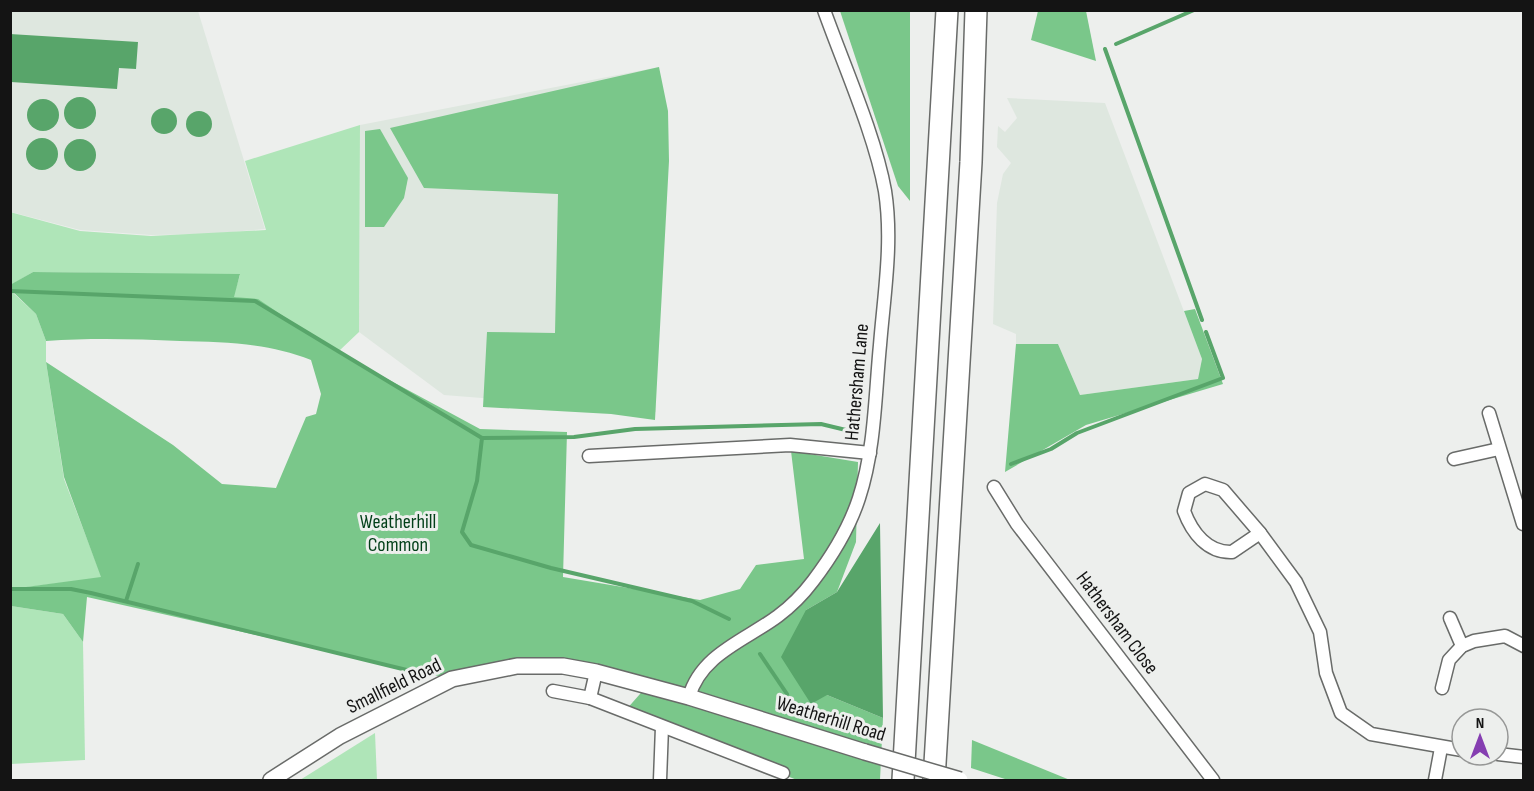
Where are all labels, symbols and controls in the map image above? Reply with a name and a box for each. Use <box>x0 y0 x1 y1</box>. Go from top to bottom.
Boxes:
street label: Hathersham Lane <box>840 323 874 441</box>
park label: Weatherhill Common <box>360 510 436 557</box>
street label: Hathersham Close <box>1071 567 1163 679</box>
street label: Smallfield Road <box>343 653 445 719</box>
street label: Weatherhill Road <box>773 691 889 747</box>
north arrow <box>1450 707 1510 767</box>
text: N <box>1476 714 1484 733</box>

